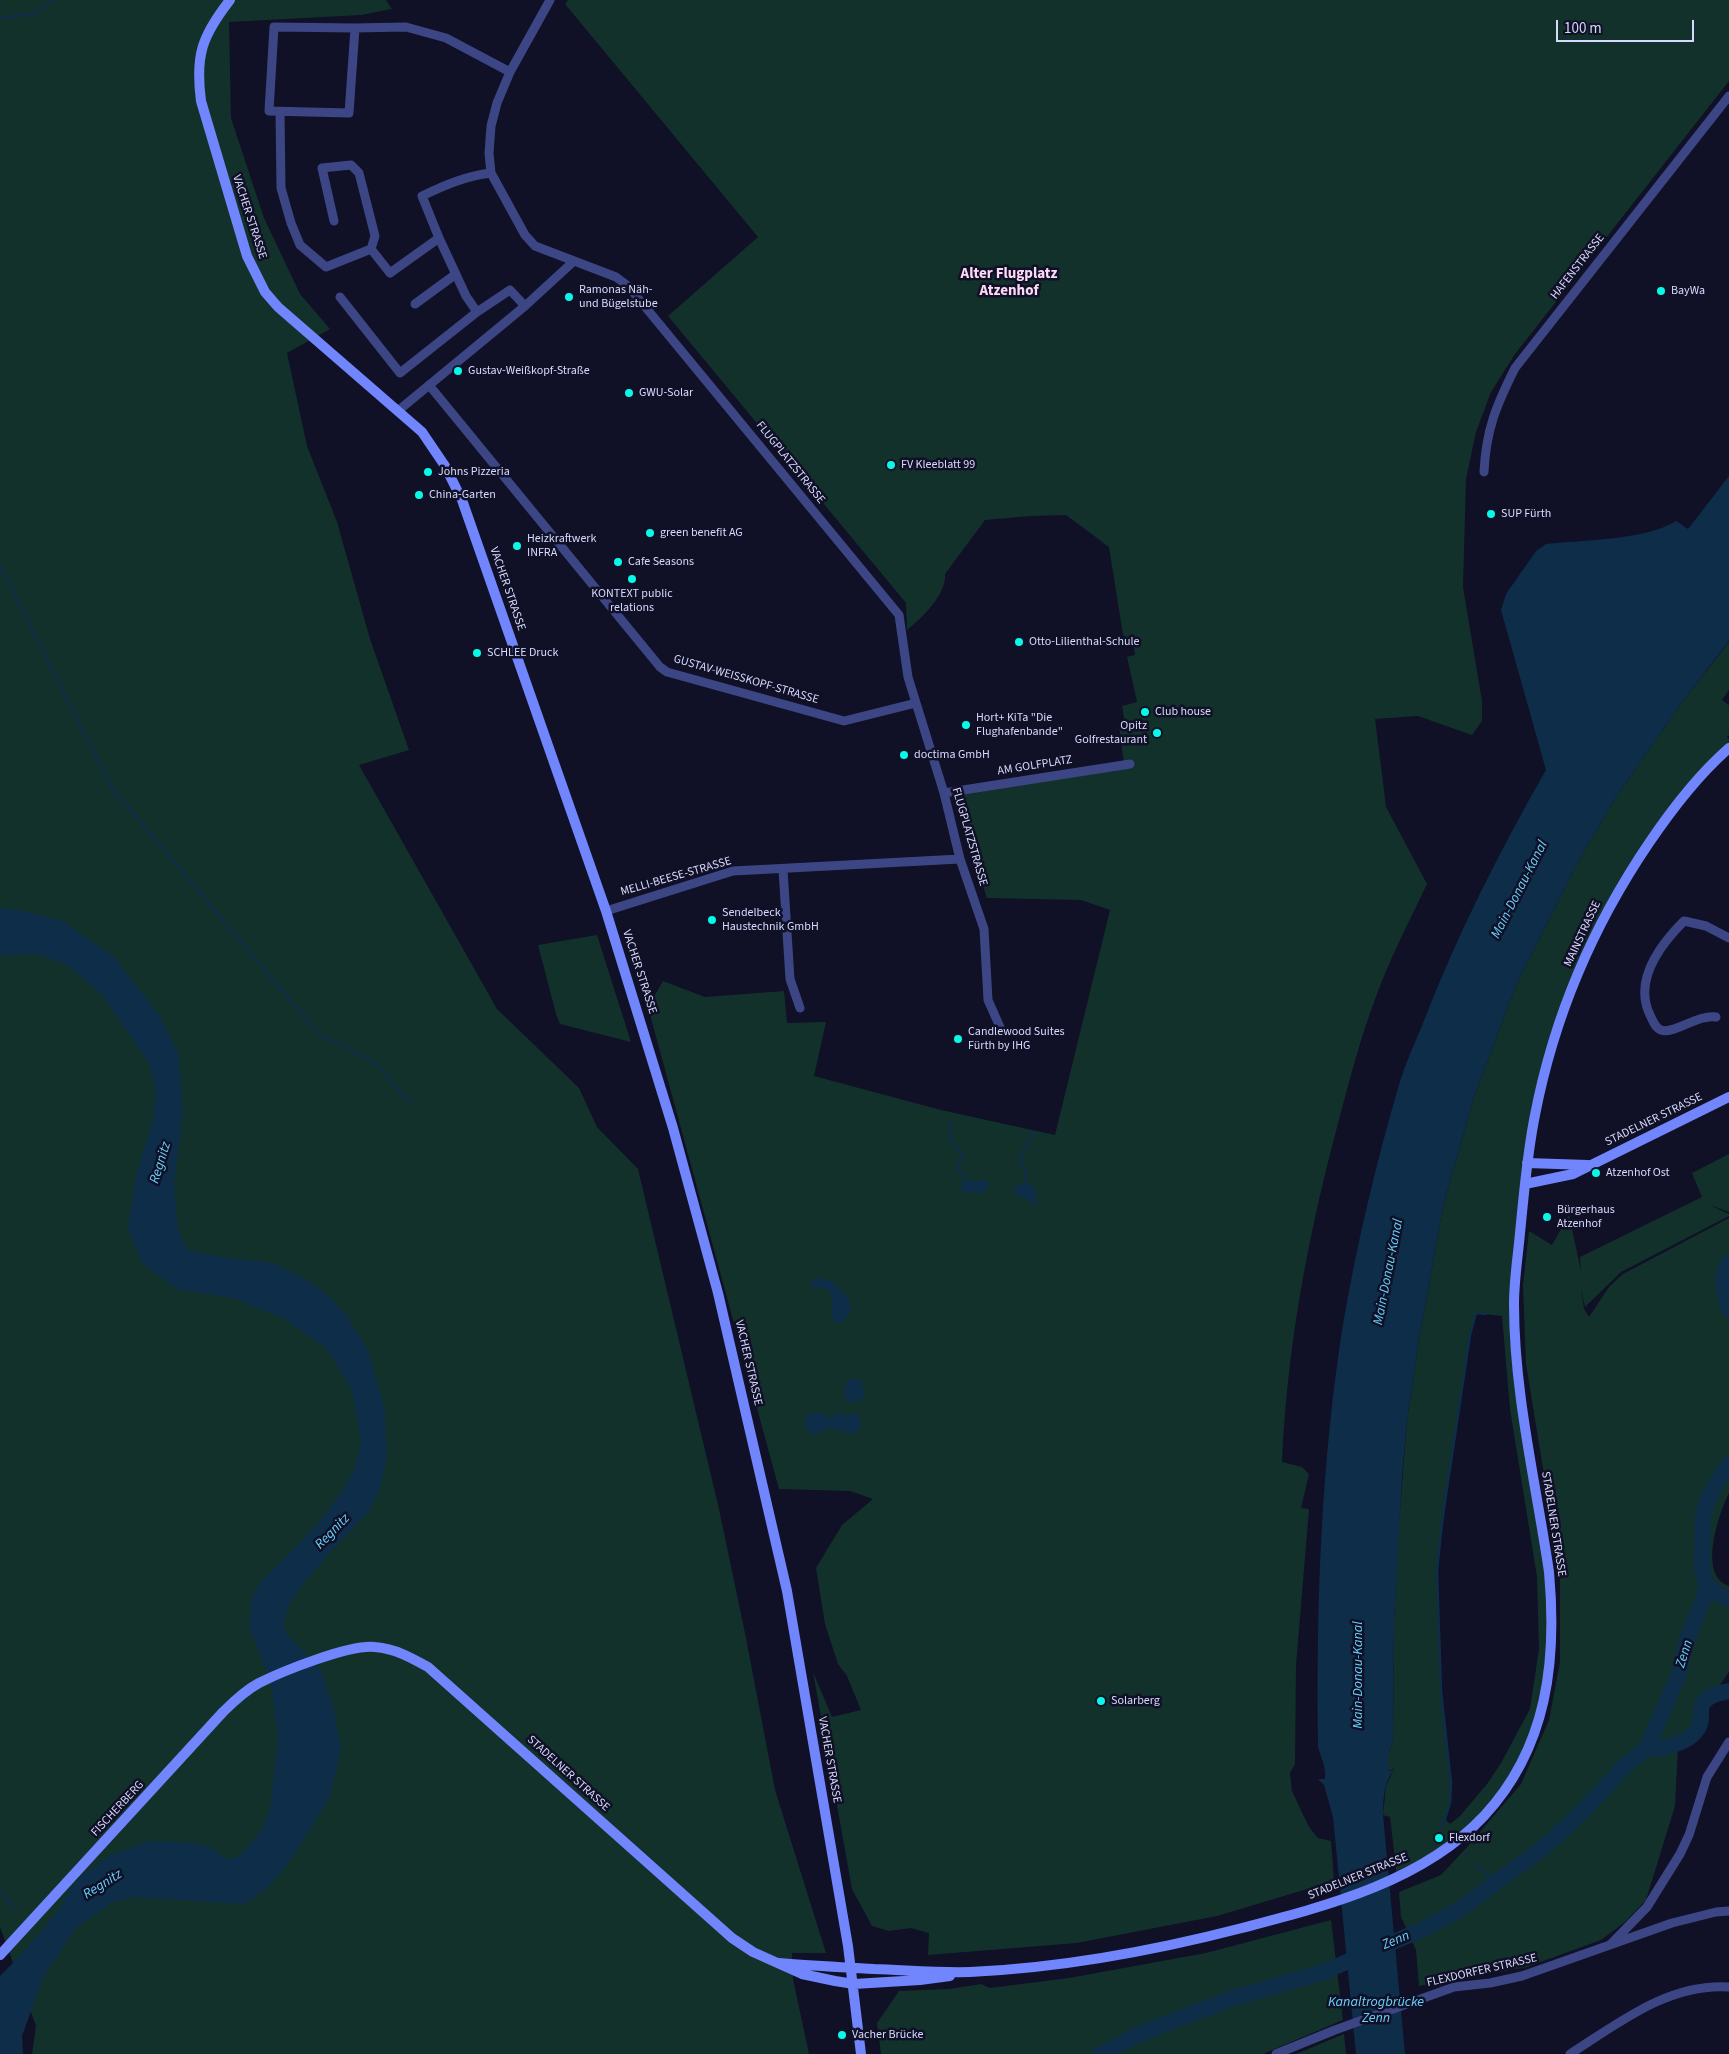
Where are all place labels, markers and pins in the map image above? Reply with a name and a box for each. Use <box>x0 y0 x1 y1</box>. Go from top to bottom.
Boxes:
place label: Ramonas Näh- und Bügelstube <box>579 283 658 311</box>
place label: BayWa <box>1671 284 1705 298</box>
marker: BayWa <box>1655 285 1667 297</box>
marker: Ramonas Näh- und Bügelstube <box>563 291 575 303</box>
place label: Gustav-Weißkopf-Straße <box>468 364 590 378</box>
marker: Gustav-Weißkopf-Straße <box>452 365 464 377</box>
place label: GWU-Solar <box>639 386 693 400</box>
marker: GWU-Solar <box>623 387 635 399</box>
place label: FV Kleeblatt 99 <box>901 458 975 472</box>
marker: FV Kleeblatt 99 <box>885 459 897 471</box>
place label: Johns Pizzeria <box>438 465 510 479</box>
marker: Johns Pizzeria <box>422 466 434 478</box>
place label: China-Garten <box>429 488 496 502</box>
marker: China-Garten <box>413 489 425 501</box>
place label: SUP Fürth <box>1501 507 1551 521</box>
marker: SUP Fürth <box>1485 508 1497 520</box>
place label: green benefit AG <box>660 526 743 540</box>
marker: green benefit AG <box>644 527 656 539</box>
place label: Heizkraftwerk INFRA <box>527 532 596 560</box>
marker: Heizkraftwerk INFRA <box>511 540 523 552</box>
place label: Cafe Seasons <box>628 555 694 569</box>
marker: Cafe Seasons <box>612 556 624 568</box>
marker: KONTEXT public relations <box>626 573 638 585</box>
place label: KONTEXT public relations <box>591 587 673 615</box>
place label: Otto-Lilienthal-Schule <box>1029 635 1139 649</box>
marker: Otto-Lilienthal-Schule <box>1013 636 1025 648</box>
place label: SCHLEE Druck <box>487 646 558 660</box>
marker: SCHLEE Druck <box>471 647 483 659</box>
place label: Club house <box>1155 705 1211 719</box>
marker: Club house <box>1139 706 1151 718</box>
place label: Hort+ KiTa "Die Flughafenbande" <box>976 711 1063 739</box>
marker: Hort+ KiTa "Die Flughafenbande" <box>960 719 972 731</box>
place label: Opitz Golfrestaurant <box>1075 719 1147 747</box>
marker: Opitz Golfrestaurant <box>1151 727 1163 739</box>
place label: doctima GmbH <box>914 748 990 762</box>
marker: doctima GmbH <box>898 749 910 761</box>
place label: Sendelbeck Haustechnik GmbH <box>722 906 819 934</box>
marker: Sendelbeck Haustechnik GmbH <box>706 914 718 926</box>
place label: Candlewood Suites Fürth by IHG <box>968 1025 1065 1053</box>
marker: Candlewood Suites Fürth by IHG <box>952 1033 964 1045</box>
place label: Atzenhof Ost <box>1606 1166 1670 1180</box>
marker: Atzenhof Ost <box>1590 1167 1602 1179</box>
place label: Bürgerhaus Atzenhof <box>1557 1203 1615 1231</box>
marker: Bürgerhaus Atzenhof <box>1541 1211 1553 1223</box>
place label: Solarberg <box>1111 1694 1160 1708</box>
marker: Solarberg <box>1095 1695 1107 1707</box>
place label: Flexdorf <box>1449 1831 1490 1845</box>
marker: Flexdorf <box>1433 1832 1445 1844</box>
place label: Vacher Brücke <box>852 2028 923 2042</box>
marker: Vacher Brücke <box>836 2029 848 2041</box>

